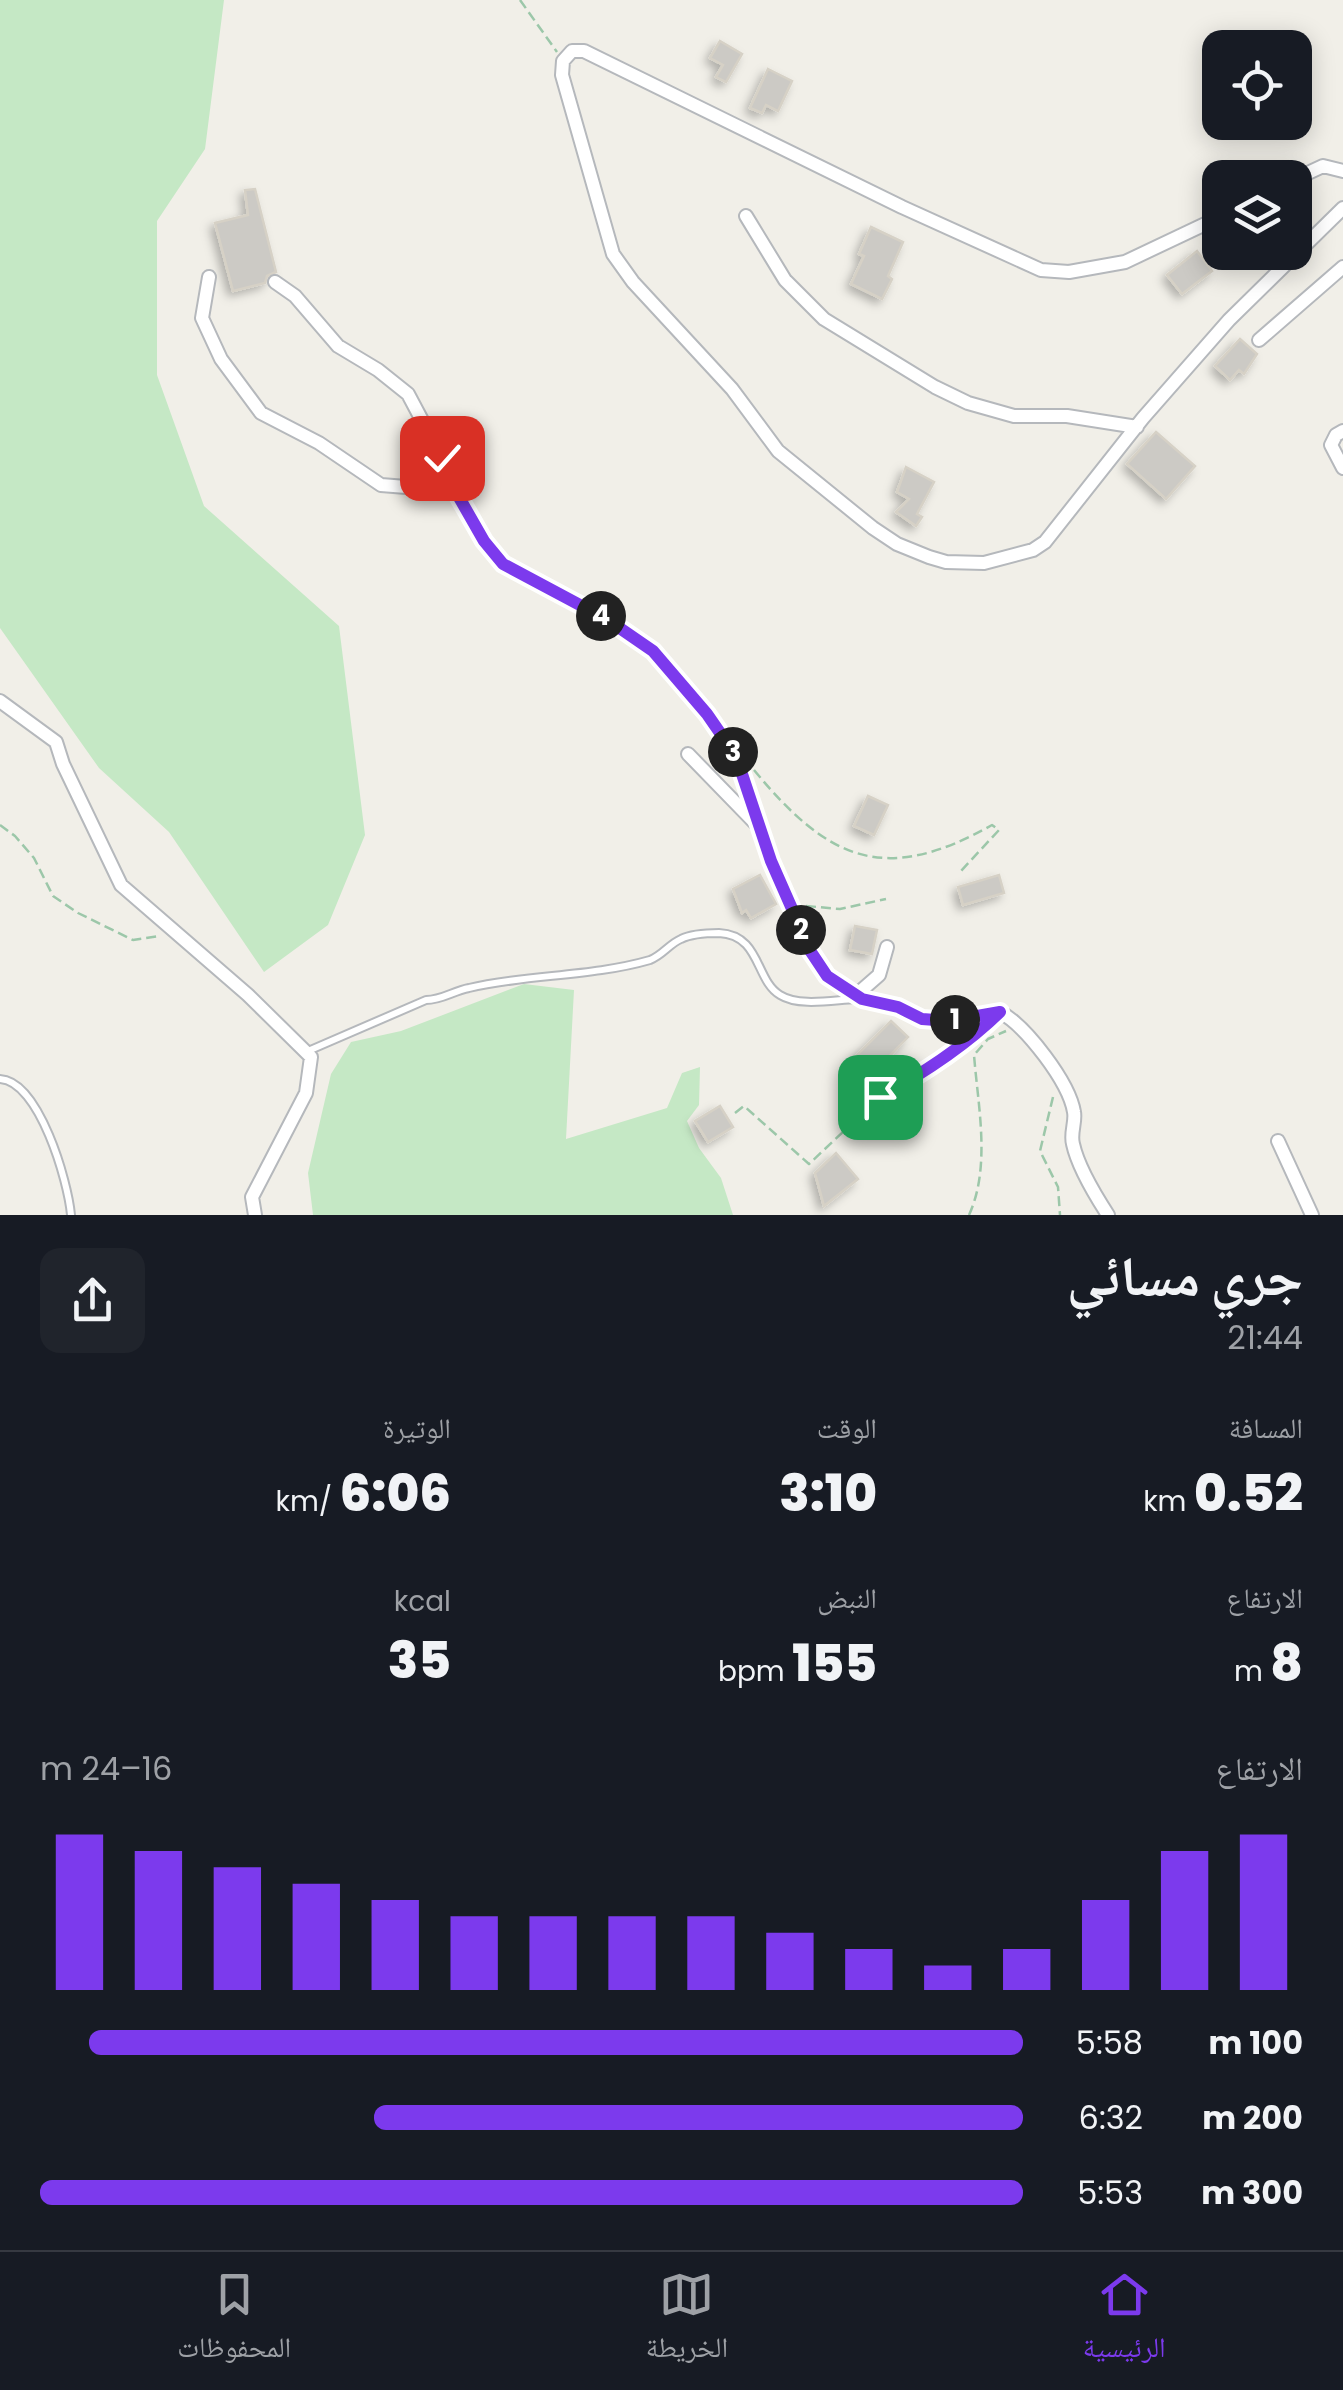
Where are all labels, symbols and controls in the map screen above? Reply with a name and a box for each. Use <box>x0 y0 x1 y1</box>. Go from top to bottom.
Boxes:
map controls <box>1202 30 1312 270</box>
button: locate <box>1202 30 1312 140</box>
button: layers <box>1202 160 1312 270</box>
pin <box>400 416 485 501</box>
icon: check <box>415 431 470 486</box>
pin: 4 <box>576 591 626 641</box>
text: 4 <box>592 596 610 635</box>
pin: 3 <box>708 727 758 777</box>
text: 3 <box>725 732 741 771</box>
pin: 2 <box>776 905 826 955</box>
text: 2 <box>793 910 809 949</box>
pin: 1 <box>930 995 980 1045</box>
text: 1 <box>950 1000 960 1039</box>
pin <box>838 1055 923 1140</box>
icon: arrive <box>853 1070 908 1125</box>
text: جري مسائي <box>1067 1238 1303 1315</box>
button: share <box>40 1248 145 1353</box>
text: 21:44 <box>1227 1315 1303 1360</box>
text: الوتيرة <box>383 1409 451 1448</box>
text: الوقت <box>817 1409 877 1448</box>
text: المسافة <box>1229 1409 1303 1448</box>
text: 6:06 <box>340 1458 451 1529</box>
text: 3:10 <box>779 1458 877 1529</box>
text: 0.52 <box>1194 1458 1303 1529</box>
text: /km <box>275 1482 340 1521</box>
text: km <box>1143 1482 1194 1521</box>
text: النبض <box>817 1579 877 1618</box>
text: الارتفاع <box>1227 1579 1303 1618</box>
text: kcal <box>394 1582 451 1621</box>
text: 35 <box>388 1625 451 1696</box>
text: 155 <box>792 1628 877 1699</box>
text: 8 <box>1270 1628 1303 1699</box>
text: bpm <box>718 1652 792 1691</box>
text: m <box>1234 1652 1270 1691</box>
text: 16–24 m <box>40 1746 172 1791</box>
text: الارتفاع <box>1216 1746 1303 1791</box>
text: 5:58 <box>1076 2020 1143 2065</box>
text: 100 m <box>1209 2020 1303 2065</box>
text: 6:32 <box>1079 2095 1143 2140</box>
text: 200 m <box>1202 2095 1303 2140</box>
text: 5:53 <box>1077 2170 1143 2215</box>
text: 300 m <box>1201 2170 1303 2215</box>
tab: المحفوظات <box>177 2267 291 2375</box>
tab: الخريطة <box>646 2267 728 2375</box>
tab: الرئيسية <box>1083 2267 1166 2375</box>

